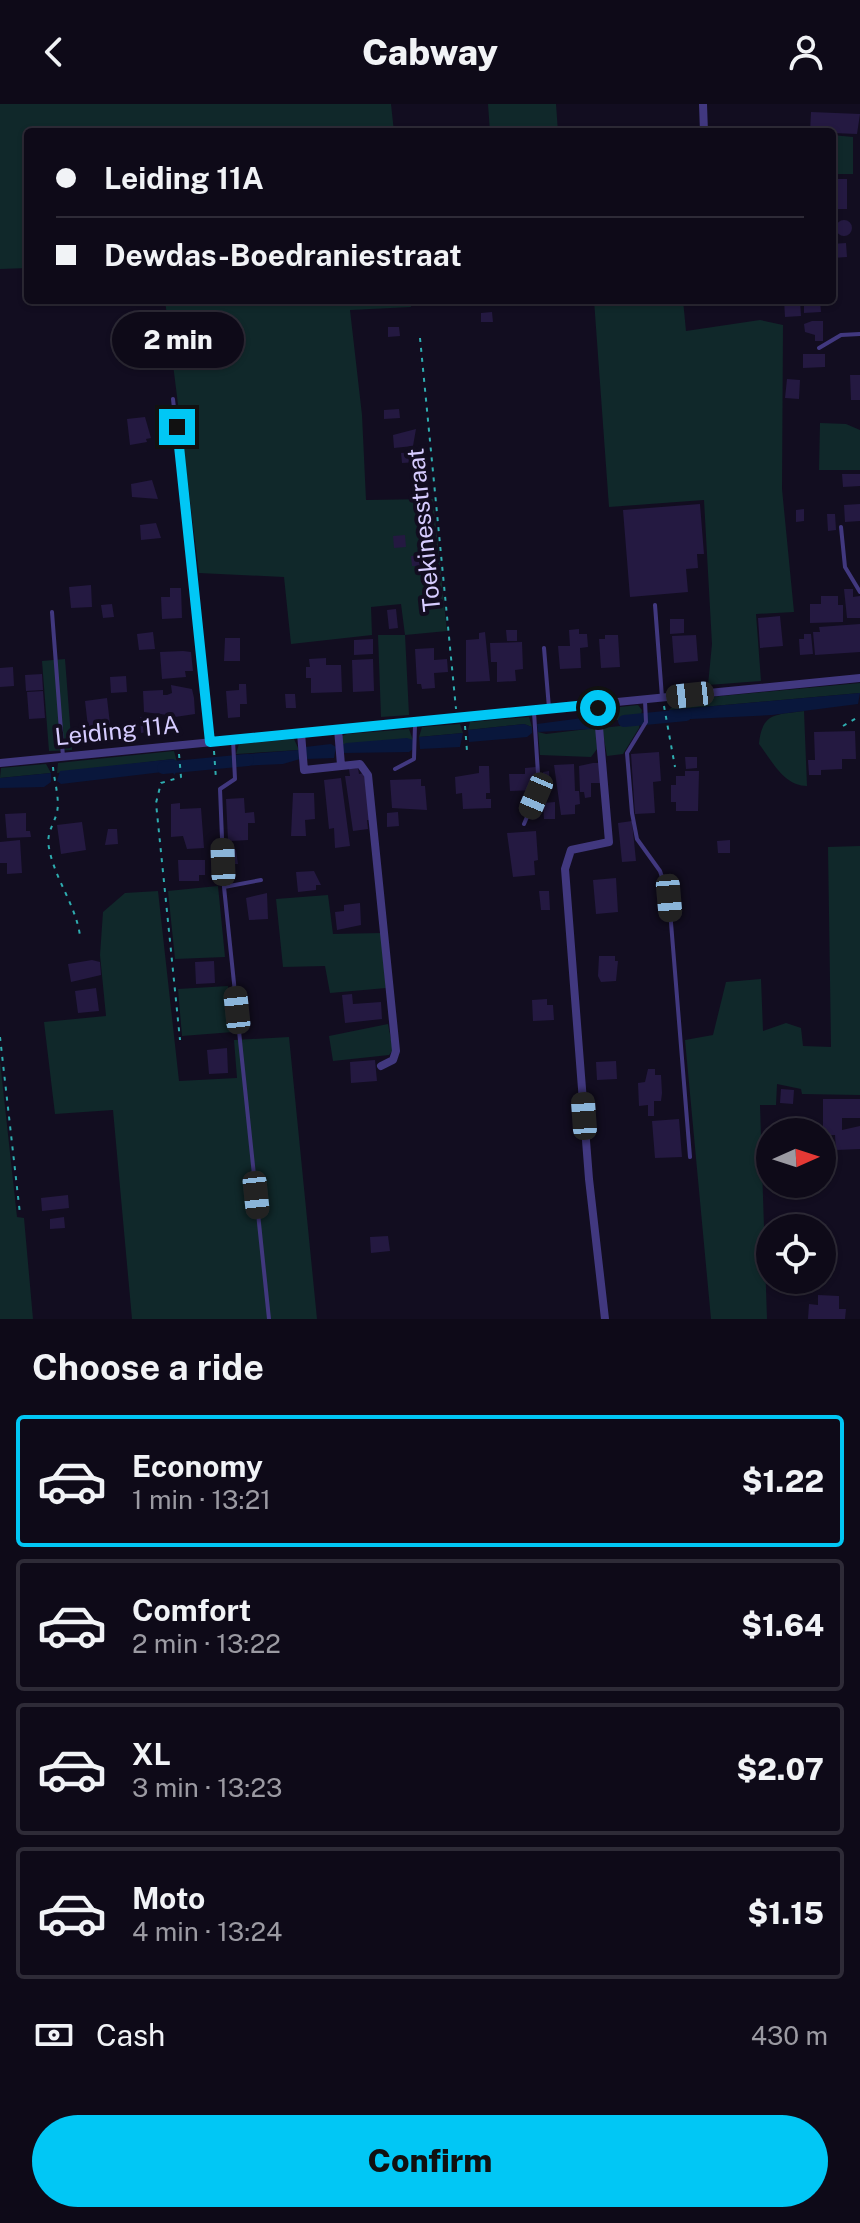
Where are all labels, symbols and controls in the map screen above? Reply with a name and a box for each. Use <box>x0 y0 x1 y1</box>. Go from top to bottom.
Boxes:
icon: back <box>32 30 76 74</box>
icon: person <box>784 30 828 74</box>
text: Cabway <box>362 31 498 73</box>
text: Leiding 11A <box>104 160 264 196</box>
text: Dewdas-Boedraniestraat <box>104 237 462 273</box>
callout: 2 min <box>111 311 243 367</box>
text: 2 min <box>143 324 213 355</box>
route end <box>159 409 195 445</box>
street label: Toekinesstraat <box>400 447 446 613</box>
car <box>665 681 715 709</box>
route start <box>580 690 616 726</box>
street label: Leiding 11A <box>53 710 180 750</box>
car <box>516 769 556 823</box>
car <box>210 838 236 886</box>
car <box>655 873 683 923</box>
car <box>223 985 251 1035</box>
car <box>570 1091 598 1141</box>
north arrow <box>756 1118 836 1198</box>
map controls <box>756 1118 836 1294</box>
car <box>242 1170 270 1220</box>
button: locate <box>756 1214 836 1294</box>
text: Choose a ride <box>32 1346 264 1388</box>
icon: car <box>36 1445 108 1517</box>
text: Economy <box>132 1448 263 1484</box>
text: $1.22 <box>742 1463 824 1499</box>
text: 1 min · 13:21 <box>132 1484 271 1515</box>
icon: car <box>36 1589 108 1661</box>
text: Comfort <box>132 1592 251 1628</box>
text: $1.64 <box>741 1607 824 1643</box>
text: 2 min · 13:22 <box>132 1628 281 1659</box>
icon: car <box>36 1733 108 1805</box>
text: XL <box>132 1736 171 1772</box>
text: $2.07 <box>737 1751 824 1787</box>
text: 3 min · 13:23 <box>132 1772 282 1803</box>
icon: car <box>36 1877 108 1949</box>
text: Moto <box>132 1880 205 1916</box>
text: $1.15 <box>748 1895 824 1931</box>
text: 4 min · 13:24 <box>132 1916 282 1947</box>
icon: cash <box>32 2013 76 2057</box>
text: Cash <box>96 2017 165 2053</box>
text: 430 m <box>751 2020 828 2051</box>
button: Confirm <box>32 2115 828 2207</box>

